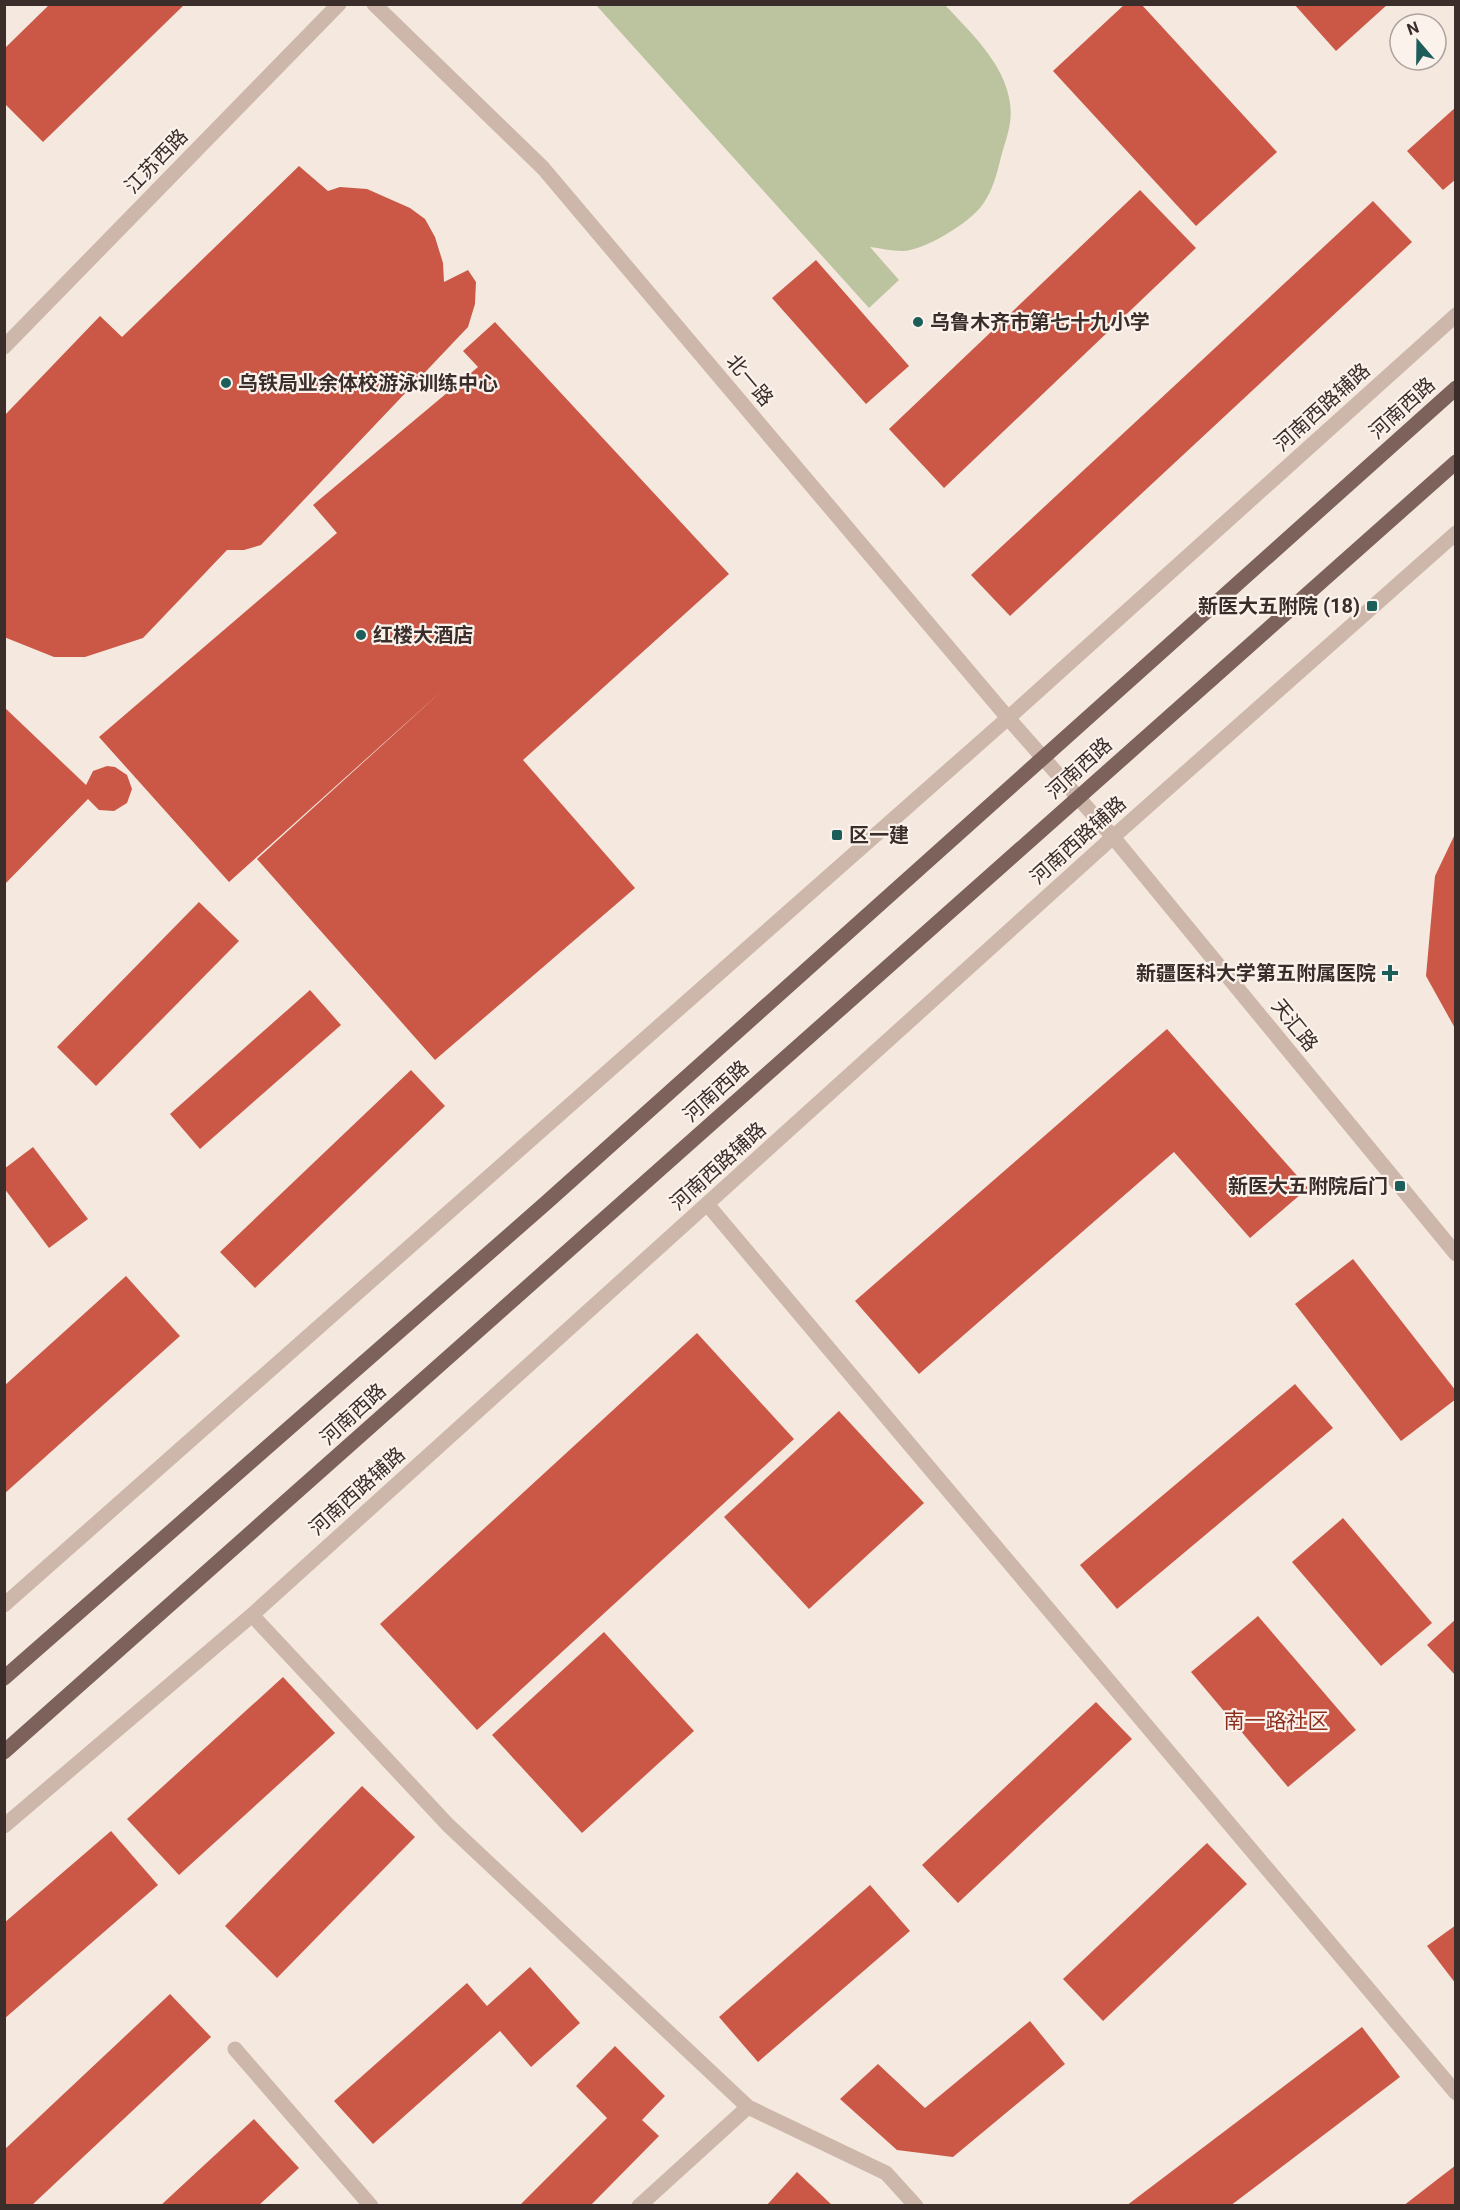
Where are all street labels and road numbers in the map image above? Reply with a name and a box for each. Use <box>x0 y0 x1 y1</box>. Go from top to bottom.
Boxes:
street label: 江苏西路 <box>120 124 192 198</box>
street label: 北一路 <box>722 349 778 411</box>
street label: 河南西路辅路 <box>1269 358 1375 456</box>
street label: 河南西路 <box>1364 372 1440 444</box>
street label: 河南西路 <box>1041 732 1117 804</box>
street label: 河南西路辅路 <box>1025 791 1131 889</box>
street label: 天汇路 <box>1267 994 1323 1056</box>
street label: 河南西路 <box>678 1055 754 1127</box>
street label: 河南西路辅路 <box>665 1117 771 1215</box>
street label: 河南西路 <box>315 1378 391 1450</box>
street label: 河南西路辅路 <box>304 1442 410 1540</box>

